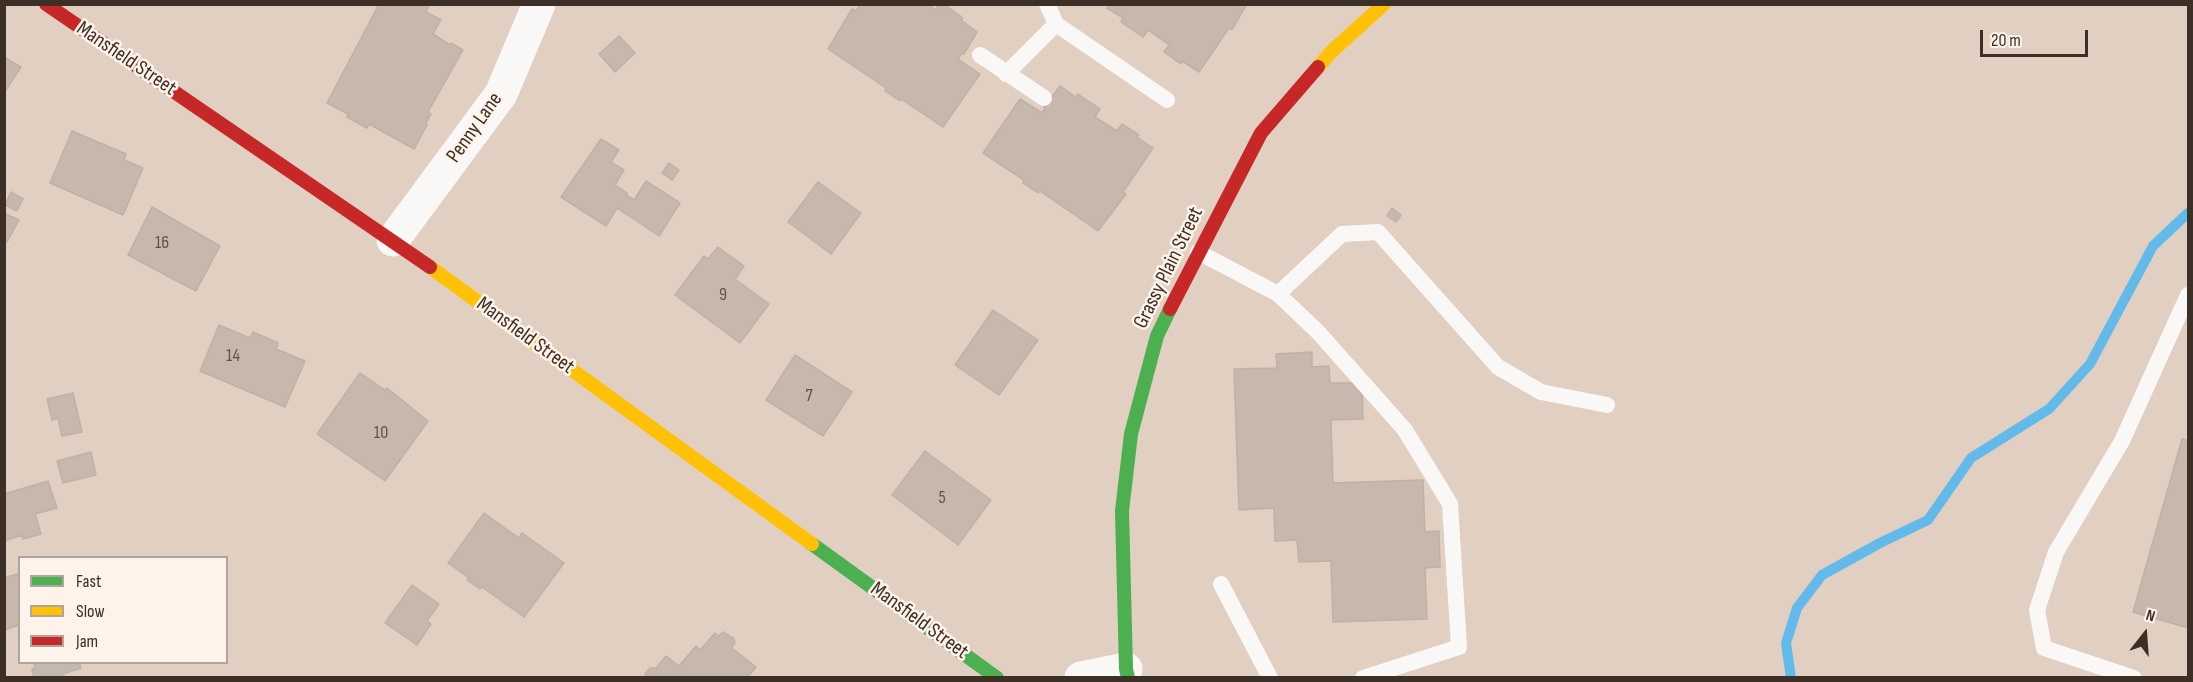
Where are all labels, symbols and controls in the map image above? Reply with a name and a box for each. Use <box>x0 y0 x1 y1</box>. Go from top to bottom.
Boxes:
street label: Mansfield Street <box>71 16 181 102</box>
scale bar <box>1983 18 2091 56</box>
text: 20 m <box>1991 30 2021 51</box>
street label: Penny Lane <box>442 88 508 168</box>
street label: Grassy Plain Street <box>1129 203 1209 333</box>
house number: 16 <box>155 232 169 254</box>
house number: 9 <box>719 284 727 306</box>
street label: Mansfield Street <box>471 292 579 380</box>
house number: 14 <box>226 345 240 367</box>
house number: 7 <box>805 385 813 407</box>
house number: 10 <box>374 422 388 444</box>
house number: 5 <box>938 487 946 509</box>
legend <box>18 556 228 664</box>
text: Fast <box>76 571 101 592</box>
street label: Mansfield Street <box>865 577 973 665</box>
text: Slow <box>76 601 105 622</box>
north arrow <box>2115 604 2175 664</box>
text: N <box>2144 606 2157 627</box>
text: Jam <box>76 631 98 652</box>

